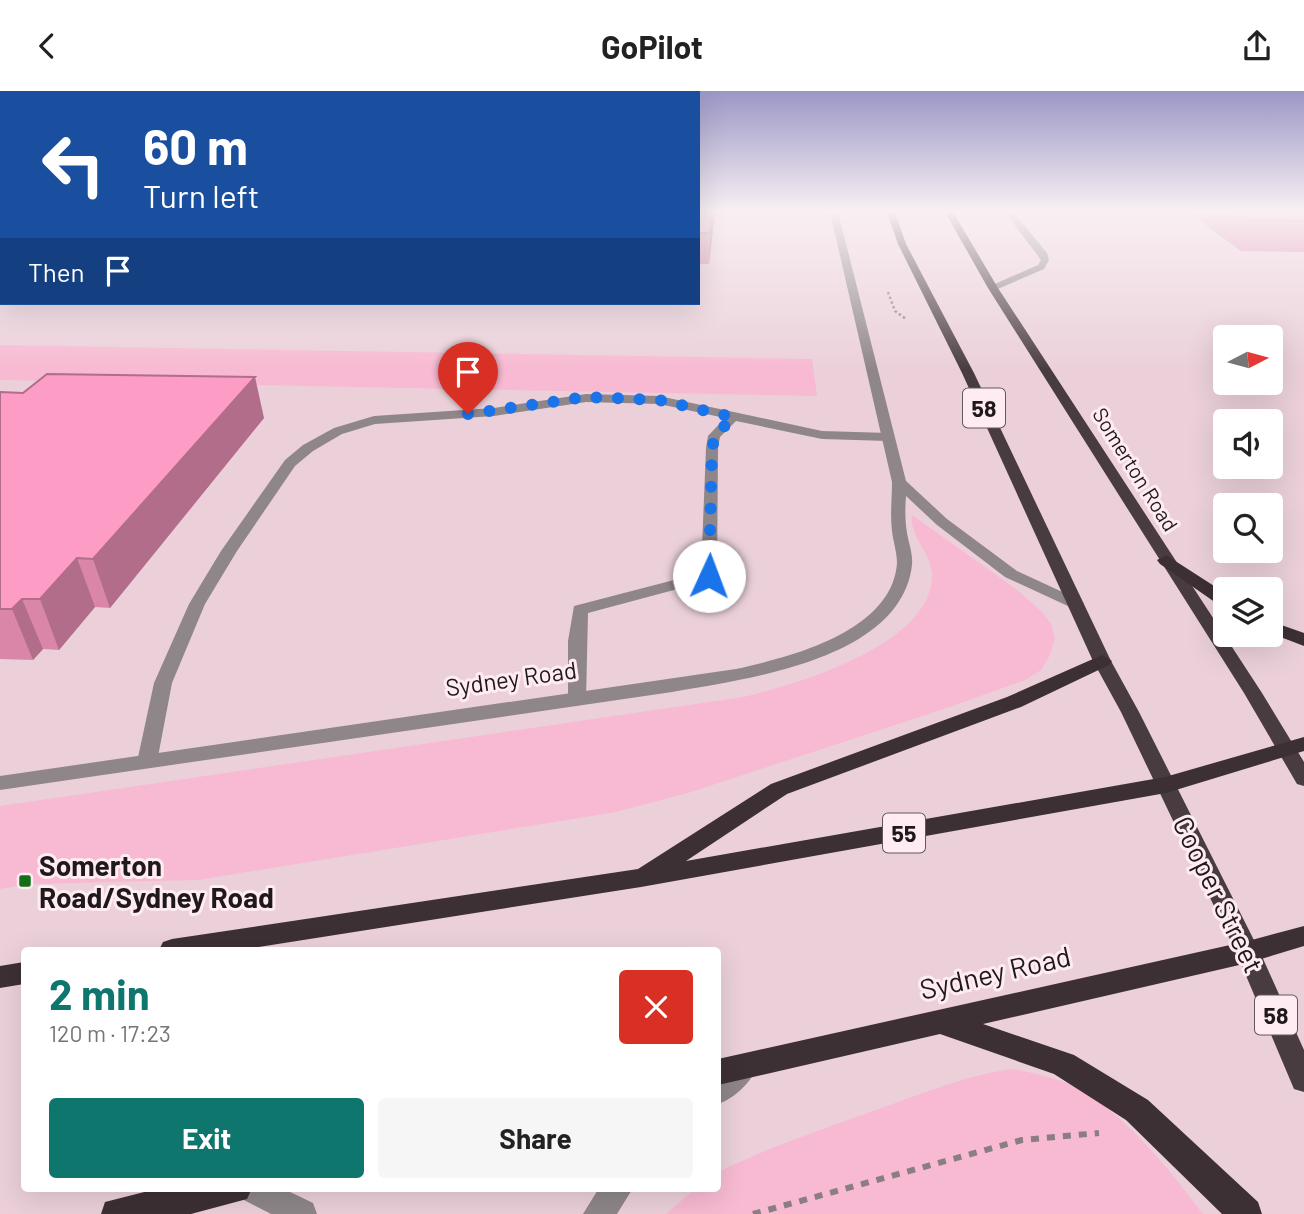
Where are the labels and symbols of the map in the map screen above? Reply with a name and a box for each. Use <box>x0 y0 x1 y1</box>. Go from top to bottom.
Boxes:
north arrow <box>1213 325 1283 395</box>
pin <box>438 342 498 414</box>
road number: 58 <box>963 389 1005 427</box>
street label: Somerton Road <box>1088 403 1184 535</box>
position arrow <box>672 539 746 613</box>
street label: Sydney Road <box>444 654 578 702</box>
street label: Cooper Street <box>1166 810 1272 978</box>
road number: 55 <box>883 813 925 853</box>
place label: Somerton Road/Sydney Road <box>39 848 274 914</box>
marker: Somerton Road/Sydney Road <box>17 873 33 889</box>
street label: Sydney Road <box>916 938 1074 1006</box>
road number: 58 <box>1255 995 1297 1035</box>

